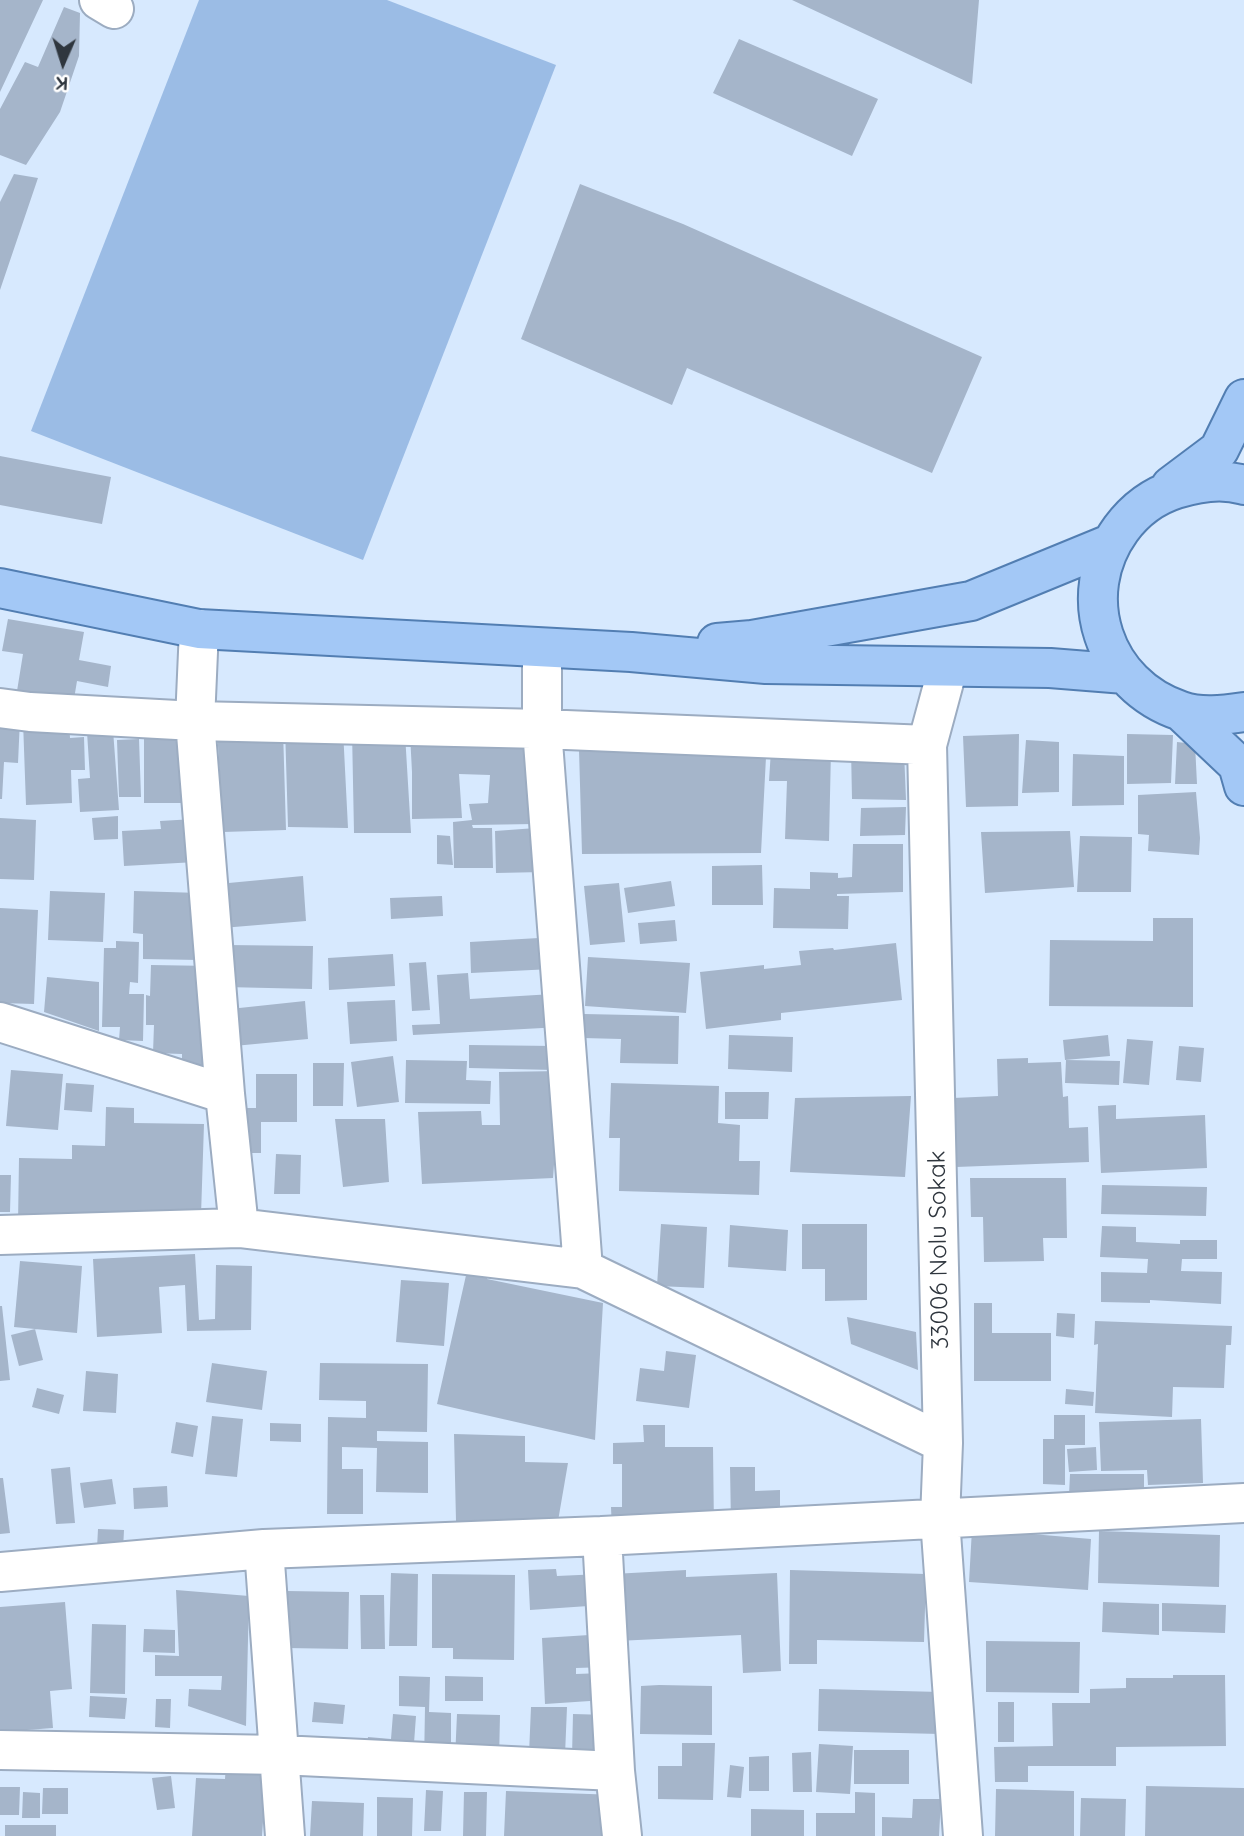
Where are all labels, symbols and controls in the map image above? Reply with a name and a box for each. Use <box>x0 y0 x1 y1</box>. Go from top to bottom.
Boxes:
north arrow <box>28 28 98 98</box>
text: K <box>55 72 69 96</box>
street label: 33006 Nolu Sokak <box>923 1150 955 1350</box>

